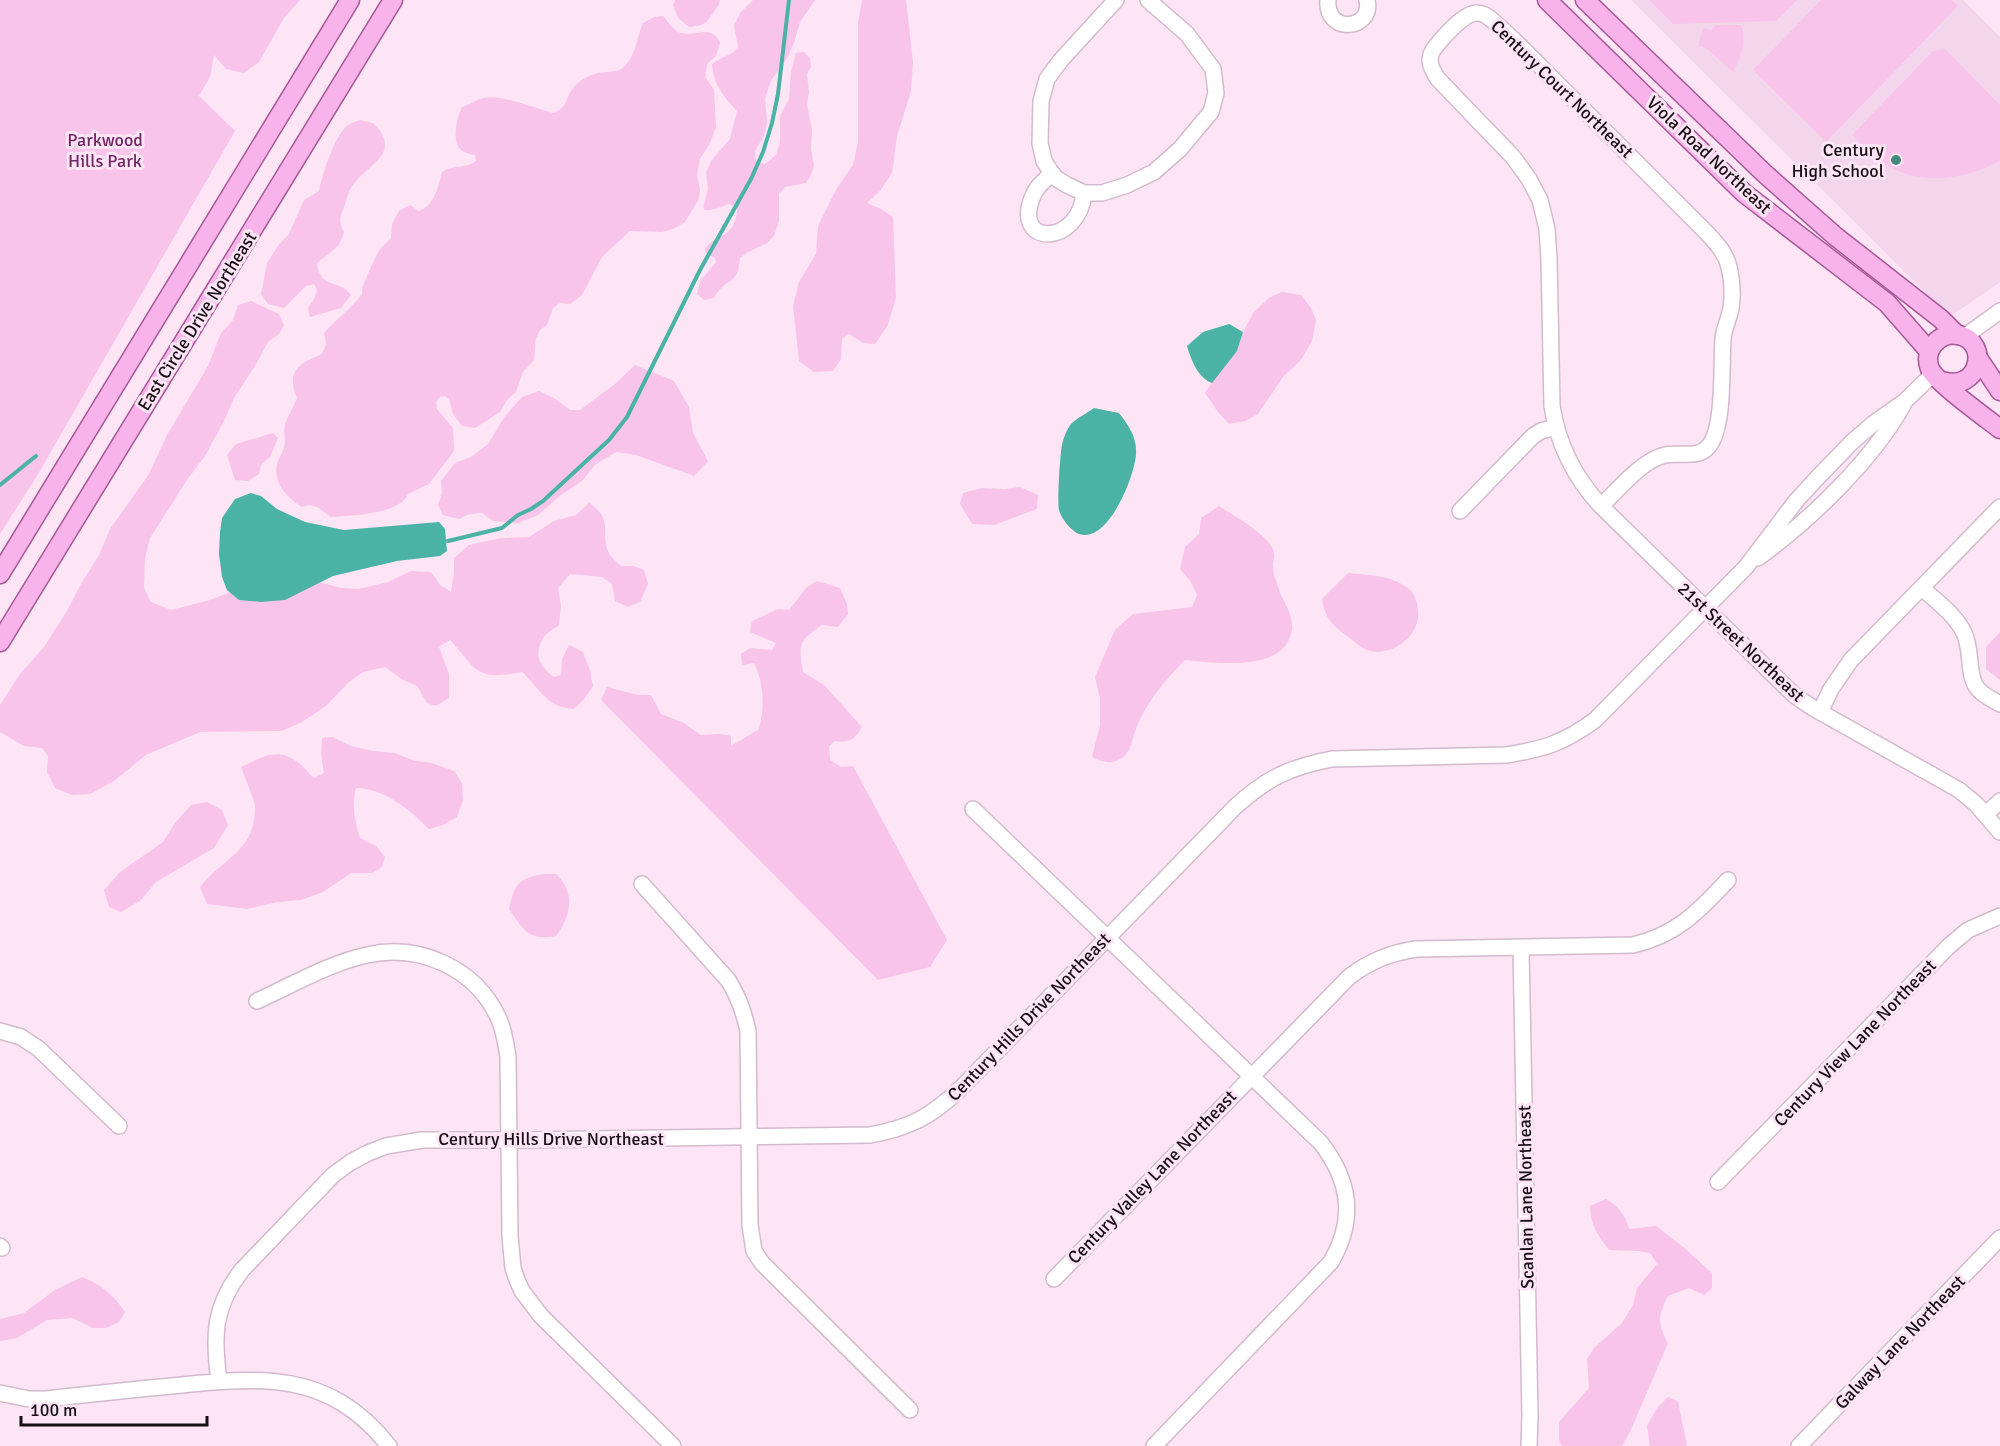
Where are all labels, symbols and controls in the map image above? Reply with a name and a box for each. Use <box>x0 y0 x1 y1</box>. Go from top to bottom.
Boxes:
street label: Century Court Northeast <box>1486 15 1638 163</box>
street label: Viola Road Northeast <box>1642 92 1776 218</box>
park label: Parkwood Hills Park <box>67 129 143 172</box>
place label: Century High School <box>1791 139 1885 182</box>
marker: Century High School <box>1889 153 1903 167</box>
street label: East Circle Drive Northeast <box>133 227 261 415</box>
street label: 21st Street Northeast <box>1673 578 1809 706</box>
street label: Century Hills Drive Northeast <box>943 928 1115 1106</box>
street label: Century View Lane Northeast <box>1769 955 1941 1131</box>
street label: Century Valley Lane Northeast <box>1063 1085 1241 1269</box>
street label: Scanlan Lane Northeast <box>1513 1105 1539 1289</box>
street label: Century Hills Drive Northeast <box>438 1128 664 1150</box>
street label: Galway Lane Northeast <box>1830 1270 1970 1414</box>
scale bar <box>21 1389 207 1427</box>
text: 100 m <box>30 1399 77 1421</box>

